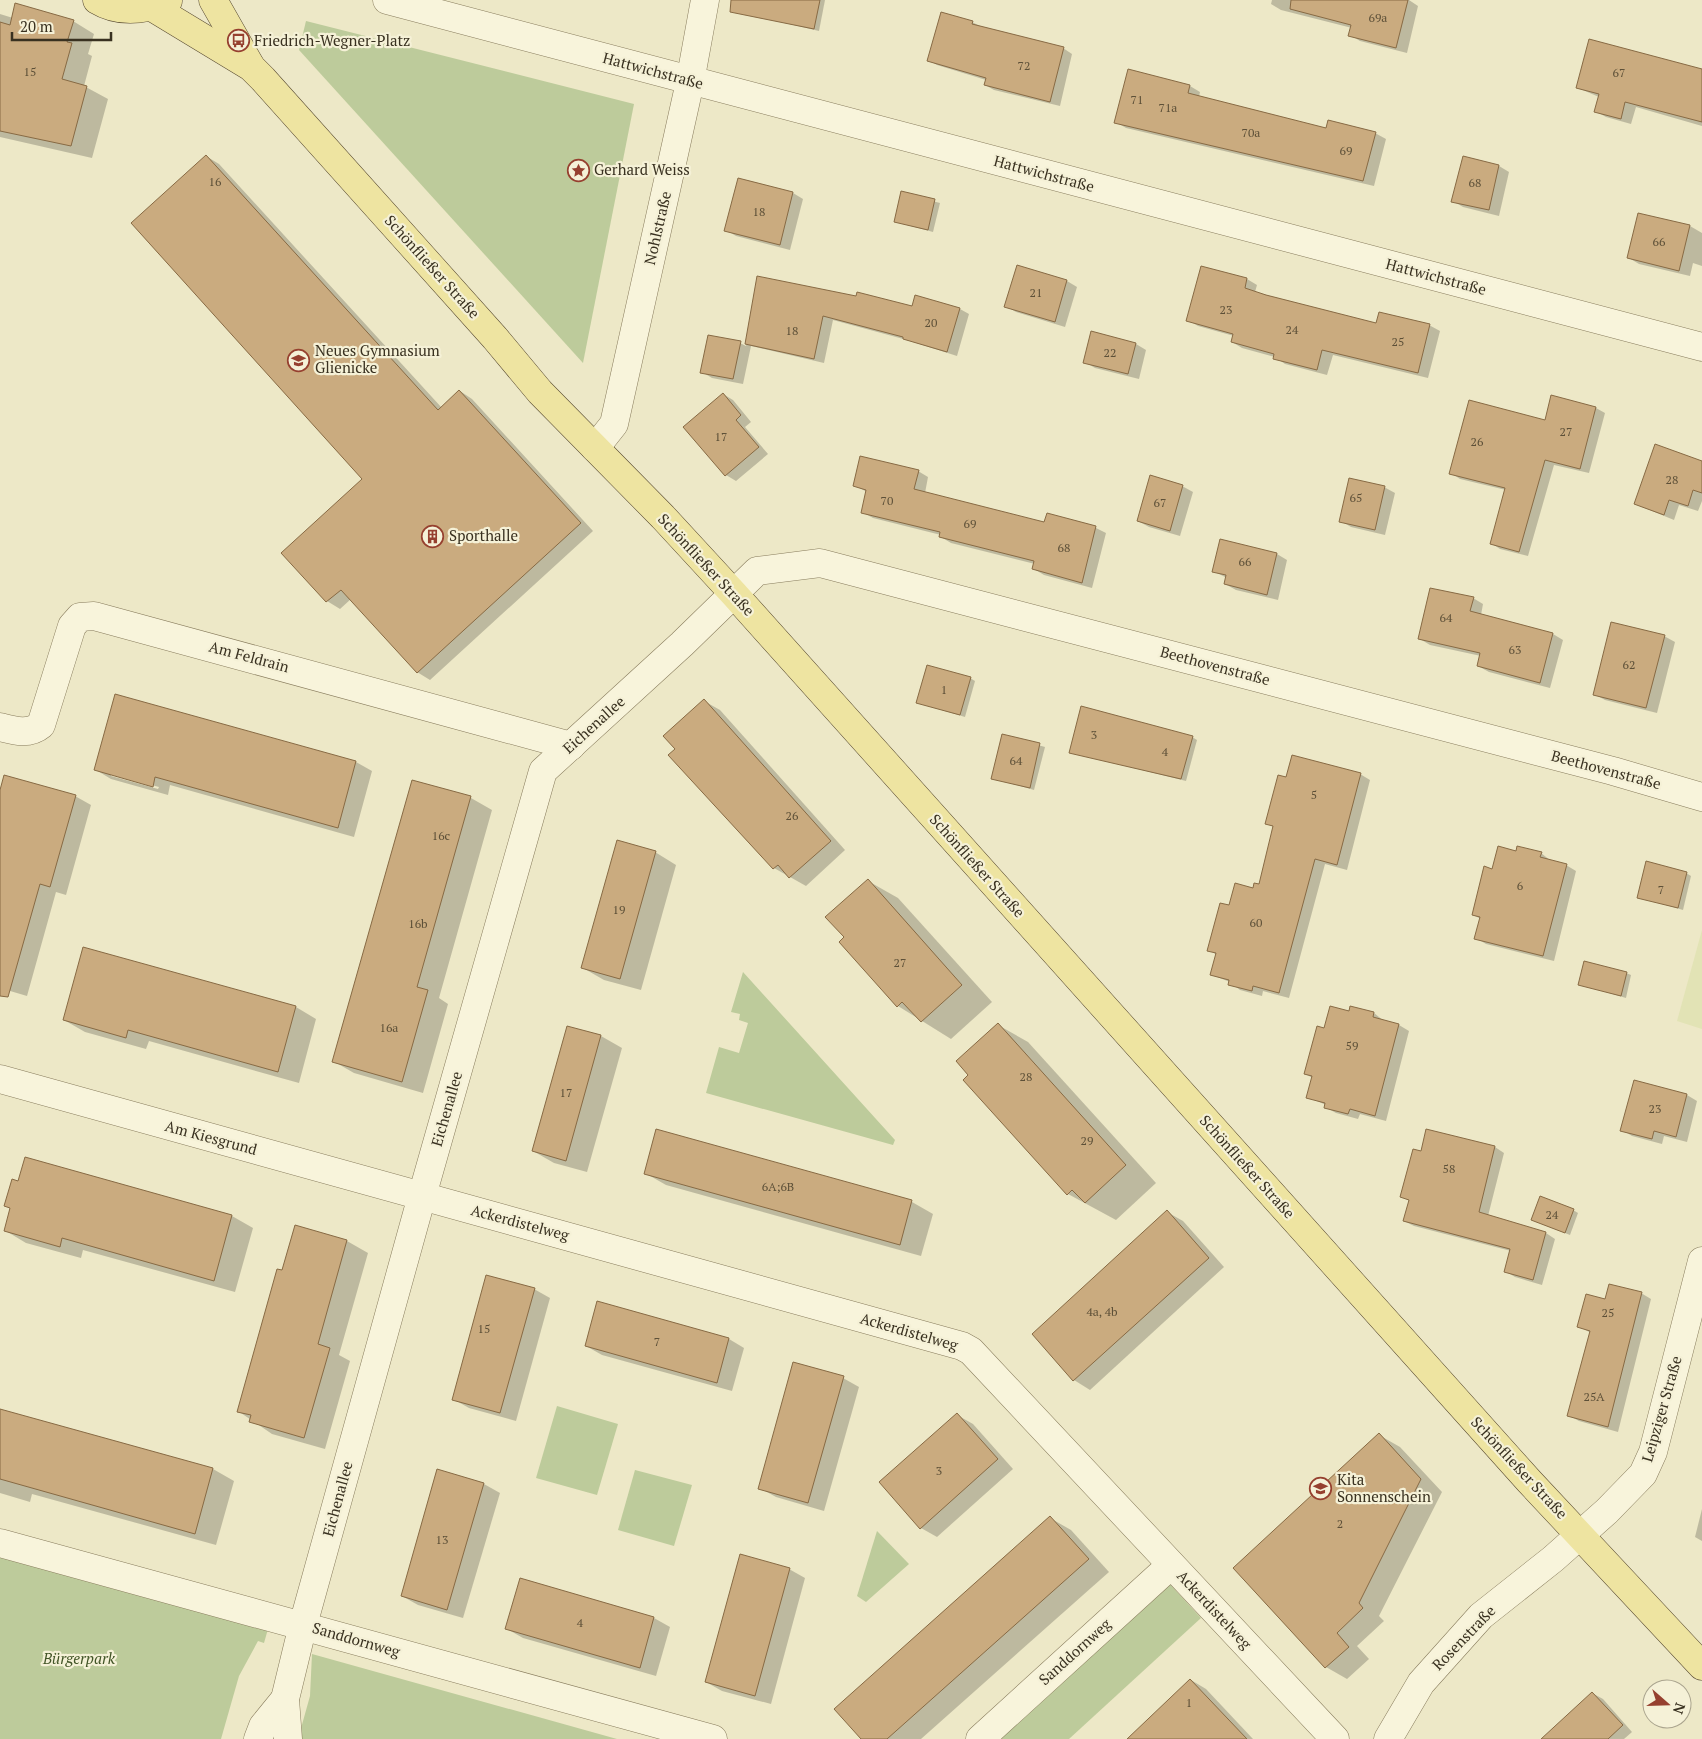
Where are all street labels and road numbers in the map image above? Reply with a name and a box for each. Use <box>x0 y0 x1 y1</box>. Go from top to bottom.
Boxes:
street label: Hattwichstraße <box>601 47 706 93</box>
street label: Hattwichstraße <box>992 150 1097 196</box>
street label: Nohlstraße <box>639 189 675 267</box>
street label: Schönfließer Straße <box>381 210 485 322</box>
street label: Hattwichstraße <box>1384 253 1489 299</box>
street label: Schönfließer Straße <box>654 509 759 620</box>
street label: Am Feldrain <box>207 636 292 676</box>
street label: Beethovenstraße <box>1158 641 1272 689</box>
street label: Eichenallee <box>558 691 629 758</box>
street label: Beethovenstraße <box>1549 745 1663 793</box>
street label: Schönfließer Straße <box>926 809 1030 921</box>
street label: Eichenallee <box>426 1069 466 1149</box>
street label: Schönfließer Straße <box>1196 1110 1300 1222</box>
street label: Am Kiesgrund <box>163 1115 260 1159</box>
street label: Ackerdistelweg <box>469 1199 573 1245</box>
street label: Ackerdistelweg <box>858 1308 961 1355</box>
street label: Leipziger Straße <box>1636 1353 1686 1464</box>
street label: Schönfließer Straße <box>1467 1412 1572 1523</box>
street label: Eichenallee <box>317 1459 357 1539</box>
street label: Ackerdistelweg <box>1173 1566 1257 1654</box>
street label: Rosenstraße <box>1427 1600 1499 1674</box>
street label: Sanddornweg <box>1034 1613 1115 1689</box>
street label: Sanddornweg <box>310 1617 404 1661</box>

